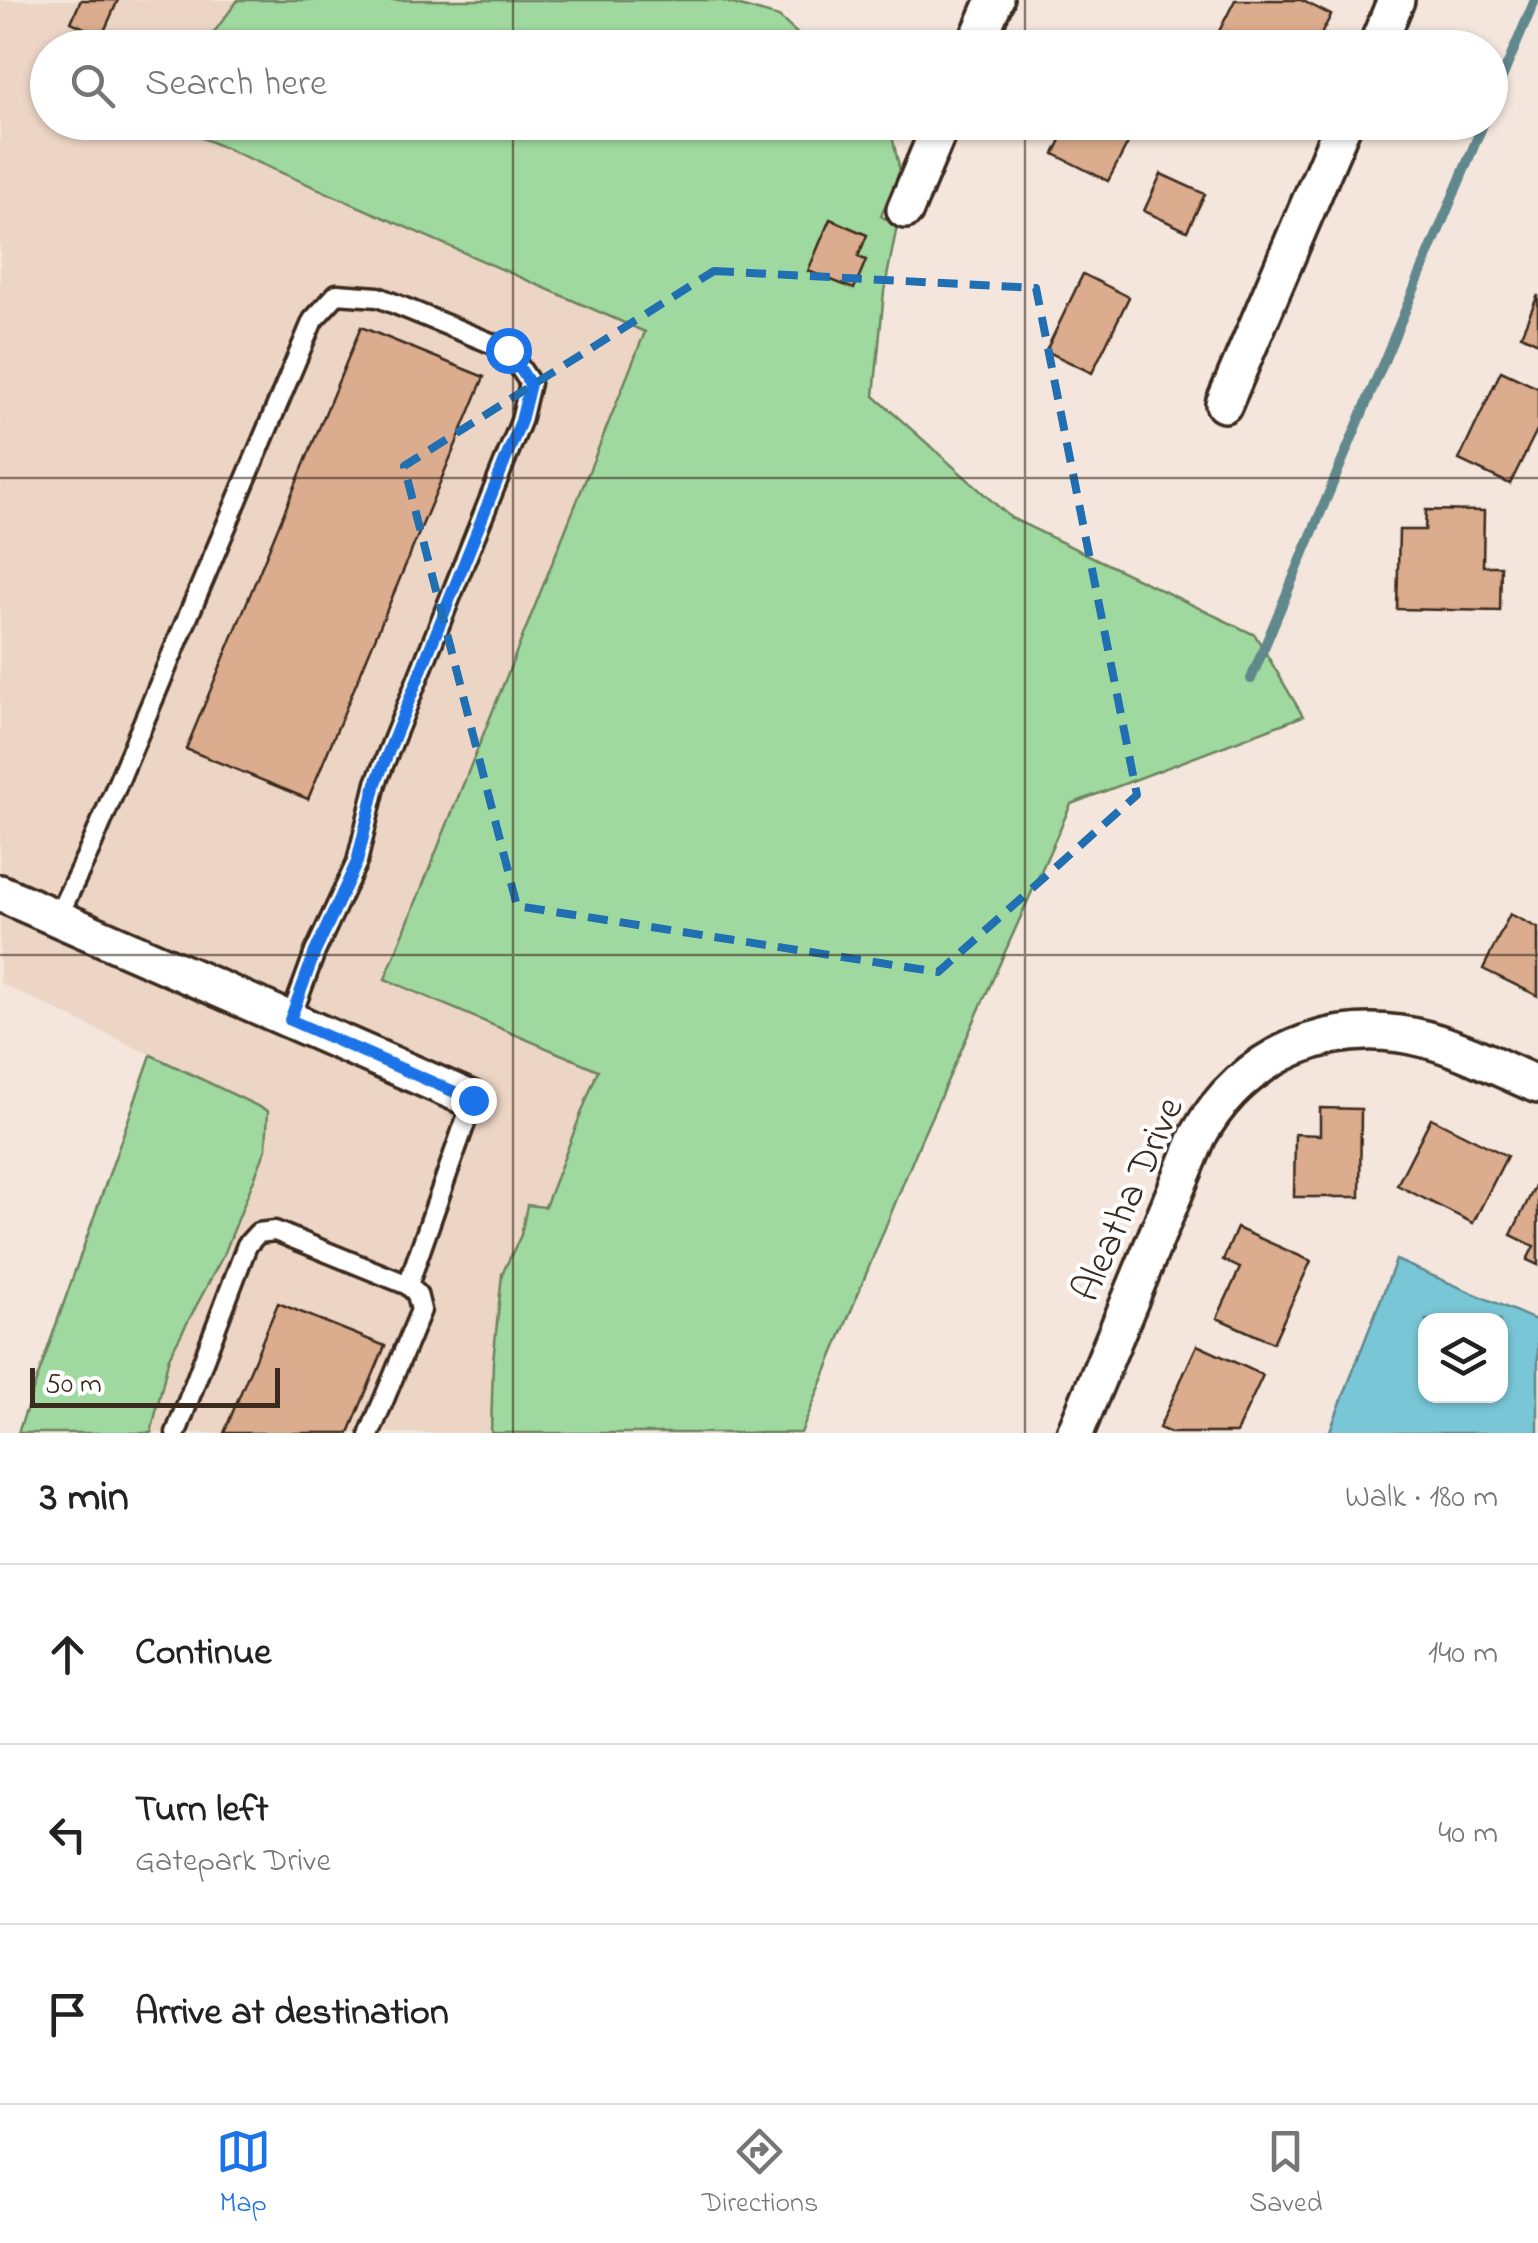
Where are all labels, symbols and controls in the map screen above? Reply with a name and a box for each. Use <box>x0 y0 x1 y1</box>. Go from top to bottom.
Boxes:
search box <box>30 30 1508 140</box>
text: Search here <box>145 57 327 113</box>
icon: search <box>65 58 120 113</box>
route start <box>486 328 532 374</box>
route end <box>451 1078 497 1124</box>
street label: Aleatha Drive <box>1059 1088 1201 1312</box>
map controls <box>1418 1313 1508 1403</box>
button: layers <box>1418 1313 1508 1403</box>
scale bar <box>30 1363 280 1408</box>
text: 50 m <box>45 1365 102 1406</box>
text: 3 min <box>40 1468 129 1529</box>
text: Walk · 180 m <box>1345 1475 1498 1522</box>
text: Continue <box>135 1626 271 1682</box>
icon: ahead <box>40 1627 95 1682</box>
text: 140 m <box>1428 1631 1498 1678</box>
text: Turn left <box>135 1783 268 1839</box>
icon: left <box>40 1807 95 1862</box>
text: 40 m <box>1438 1811 1498 1858</box>
text: Gatepark Drive <box>135 1839 331 1886</box>
text: Arrive at destination <box>135 1986 449 2042</box>
icon: arrive <box>40 1987 95 2042</box>
tab: Map <box>216 2124 271 2225</box>
tab: Directions <box>702 2124 818 2225</box>
tab: Saved <box>1249 2124 1322 2225</box>

